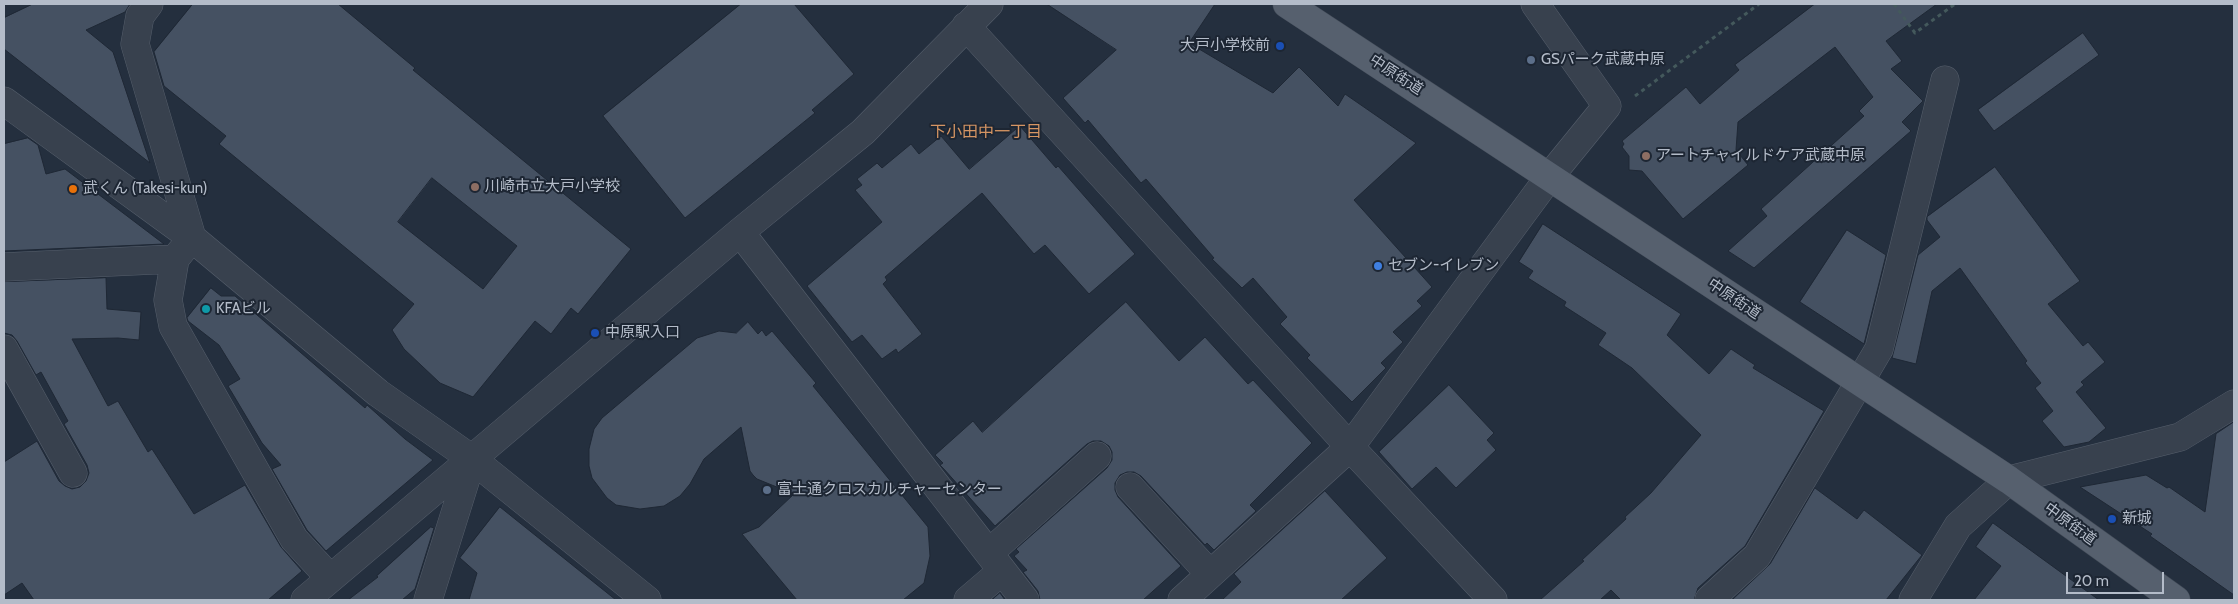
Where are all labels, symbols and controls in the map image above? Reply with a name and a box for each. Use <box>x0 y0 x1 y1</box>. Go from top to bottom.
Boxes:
place label: 大戸小学校前 <box>1180 37 1270 55</box>
marker: 大戸小学校前 <box>1274 40 1286 52</box>
street label: 中原街道 <box>1366 51 1426 99</box>
place label: GSパーク武蔵中原 <box>1541 51 1665 69</box>
marker: GSパーク武蔵中原 <box>1525 54 1537 66</box>
district label: 下小田中一丁目 <box>930 122 1042 142</box>
place label: アートチャイルドケア武蔵中原 <box>1656 147 1865 165</box>
marker: アートチャイルドケア武蔵中原 <box>1640 150 1652 162</box>
place label: 川崎市立大戸小学校 <box>485 178 620 196</box>
place label: 武くん (Takesi-kun) <box>83 180 207 198</box>
marker: 川崎市立大戸小学校 <box>469 181 481 193</box>
marker: 武くん (Takesi-kun) <box>67 183 79 195</box>
place label: セブン-イレブン <box>1388 257 1499 275</box>
marker: セブン-イレブン <box>1372 260 1384 272</box>
street label: 中原街道 <box>1704 275 1764 323</box>
place label: KFAビル <box>216 300 271 318</box>
marker: KFAビル <box>200 303 212 315</box>
place label: 中原駅入口 <box>605 324 680 342</box>
marker: 中原駅入口 <box>589 327 601 339</box>
place label: 富士通クロスカルチャーセンター <box>777 481 1002 499</box>
marker: 富士通クロスカルチャーセンター <box>761 484 773 496</box>
street label: 中原街道 <box>2040 499 2100 549</box>
place label: 新城 <box>2122 510 2152 528</box>
marker: 新城 <box>2106 513 2118 525</box>
scale bar <box>2068 562 2166 594</box>
text: 20 m <box>2074 572 2109 590</box>

